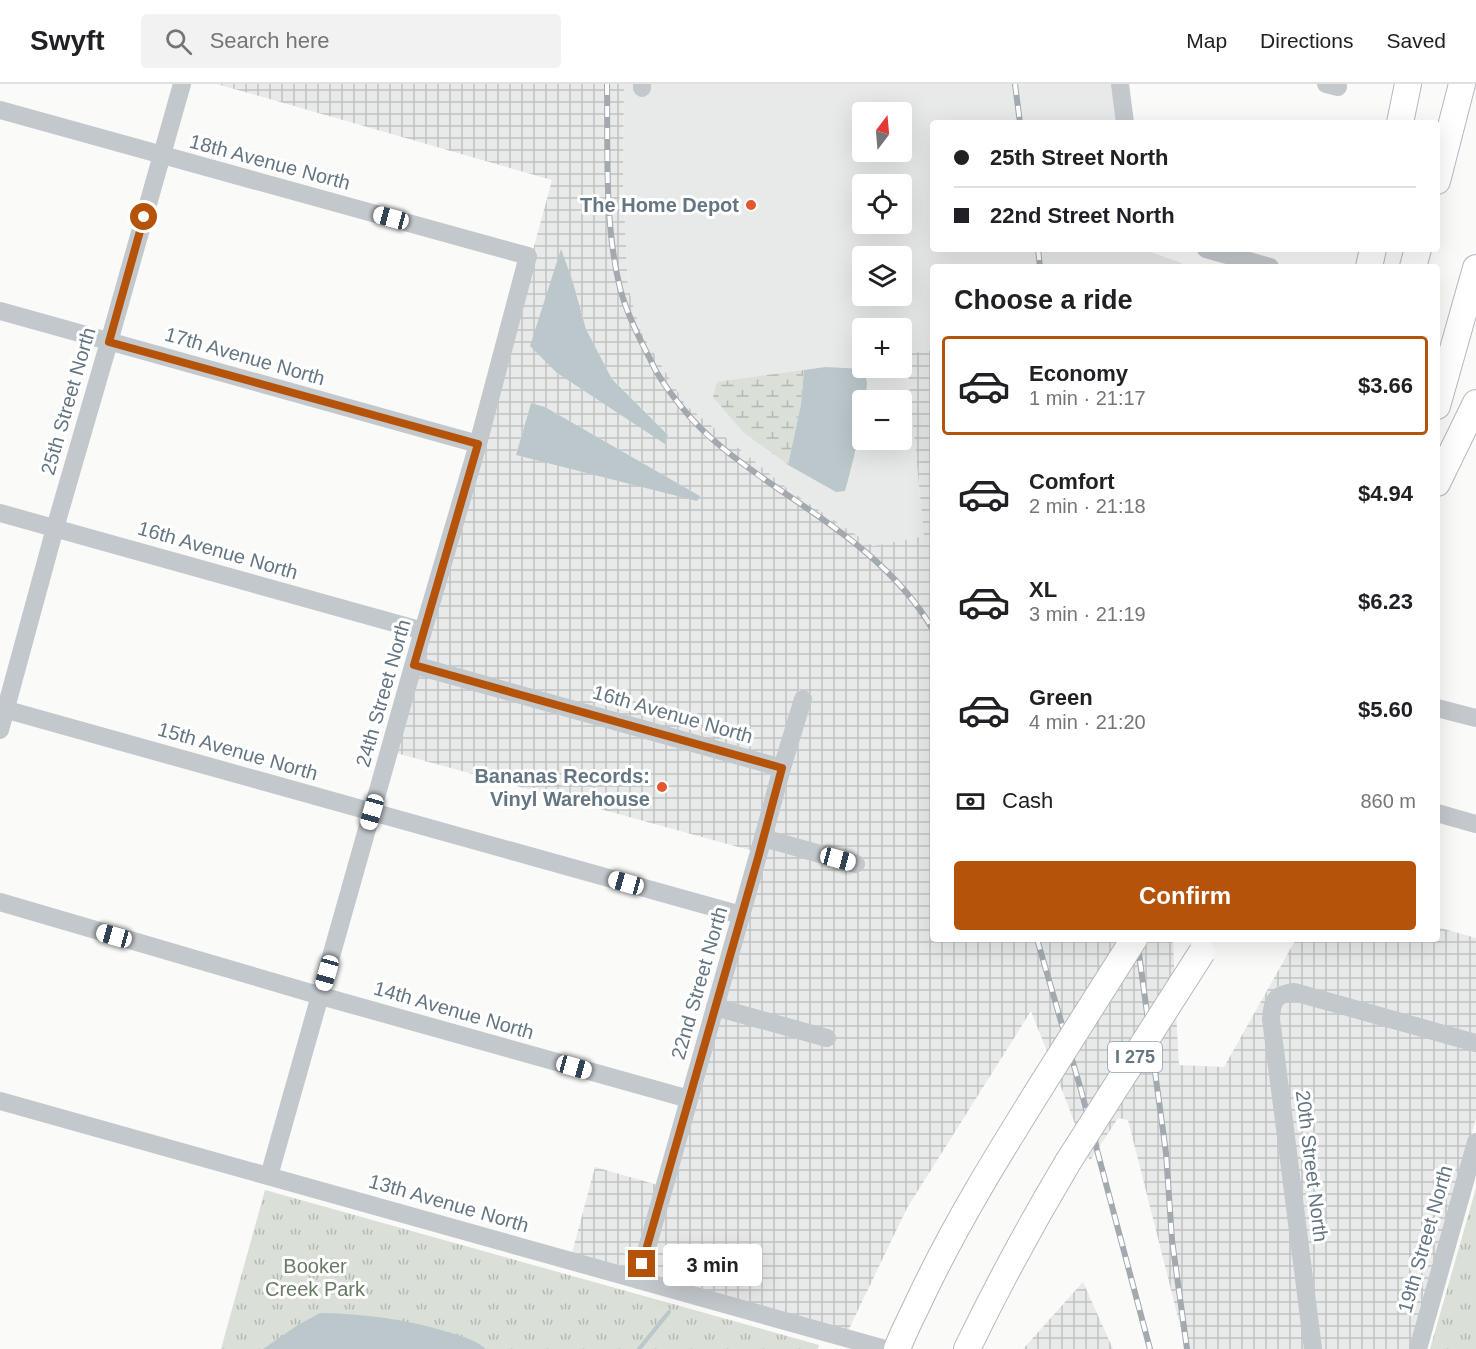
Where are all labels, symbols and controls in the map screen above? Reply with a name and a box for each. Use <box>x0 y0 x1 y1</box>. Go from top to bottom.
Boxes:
search box <box>141 14 561 68</box>
text: Swyft <box>30 25 105 56</box>
icon: search <box>162 25 195 58</box>
text: Search here <box>210 28 330 53</box>
text: Map <box>1186 29 1227 52</box>
text: Directions <box>1260 29 1353 52</box>
text: Saved <box>1386 29 1446 52</box>
north arrow <box>852 102 912 162</box>
map controls <box>852 102 912 450</box>
street label: 18th Avenue North <box>187 130 353 194</box>
text: 25th Street North <box>990 145 1168 170</box>
button: locate <box>852 174 912 234</box>
place label: The Home Depot <box>580 194 739 216</box>
marker: The Home Depot <box>744 198 758 212</box>
route start <box>130 203 157 230</box>
text: 22nd Street North <box>990 203 1175 228</box>
car <box>371 205 411 231</box>
button: layers <box>852 246 912 306</box>
text: Choose a ride <box>954 285 1133 315</box>
button: + <box>852 318 912 378</box>
street label: 17th Avenue North <box>163 323 327 389</box>
street label: 25th Street North <box>36 325 100 477</box>
icon: car <box>957 359 1011 413</box>
text: Economy <box>1029 361 1128 386</box>
text: $3.66 <box>1358 373 1413 398</box>
text: 1 min · 21:17 <box>1029 387 1146 409</box>
button: − <box>852 390 912 450</box>
icon: car <box>957 467 1011 521</box>
text: Comfort <box>1029 469 1115 494</box>
text: $4.94 <box>1358 481 1413 506</box>
text: 2 min · 21:18 <box>1029 495 1146 517</box>
street label: 16th Avenue North <box>136 517 300 583</box>
icon: car <box>957 575 1011 629</box>
text: XL <box>1029 577 1057 602</box>
text: $6.23 <box>1358 589 1413 614</box>
text: 3 min · 21:19 <box>1029 603 1146 625</box>
street label: 24th Street North <box>351 617 415 769</box>
street label: 16th Avenue North <box>591 681 755 747</box>
icon: car <box>957 683 1011 737</box>
text: Green <box>1029 685 1093 710</box>
text: $5.60 <box>1358 697 1413 722</box>
text: 4 min · 21:20 <box>1029 711 1146 733</box>
street label: 15th Avenue North <box>156 718 320 784</box>
place label: Bananas Records: Vinyl Warehouse <box>474 765 650 810</box>
marker: Bananas Records: Vinyl Warehouse <box>655 780 669 794</box>
icon: cash <box>954 785 987 818</box>
text: Cash <box>1002 788 1053 813</box>
text: 860 m <box>1360 790 1416 812</box>
car <box>358 792 386 832</box>
car <box>818 846 858 872</box>
button: Confirm <box>954 861 1416 930</box>
car <box>606 869 646 897</box>
street label: 22nd Street North <box>667 904 731 1062</box>
car <box>94 922 134 950</box>
car <box>313 953 341 993</box>
street label: 14th Avenue North <box>372 977 536 1043</box>
road number: I 275 <box>1108 1042 1162 1072</box>
car <box>554 1053 594 1081</box>
street label: 20th Street North <box>1292 1089 1332 1243</box>
street label: 19th Street North <box>1393 1163 1457 1315</box>
street label: 13th Avenue North <box>367 1170 531 1236</box>
callout: 3 min <box>663 1243 762 1285</box>
route end <box>628 1250 655 1277</box>
text: 3 min <box>686 1254 739 1276</box>
park label: Booker Creek Park <box>265 1255 366 1300</box>

